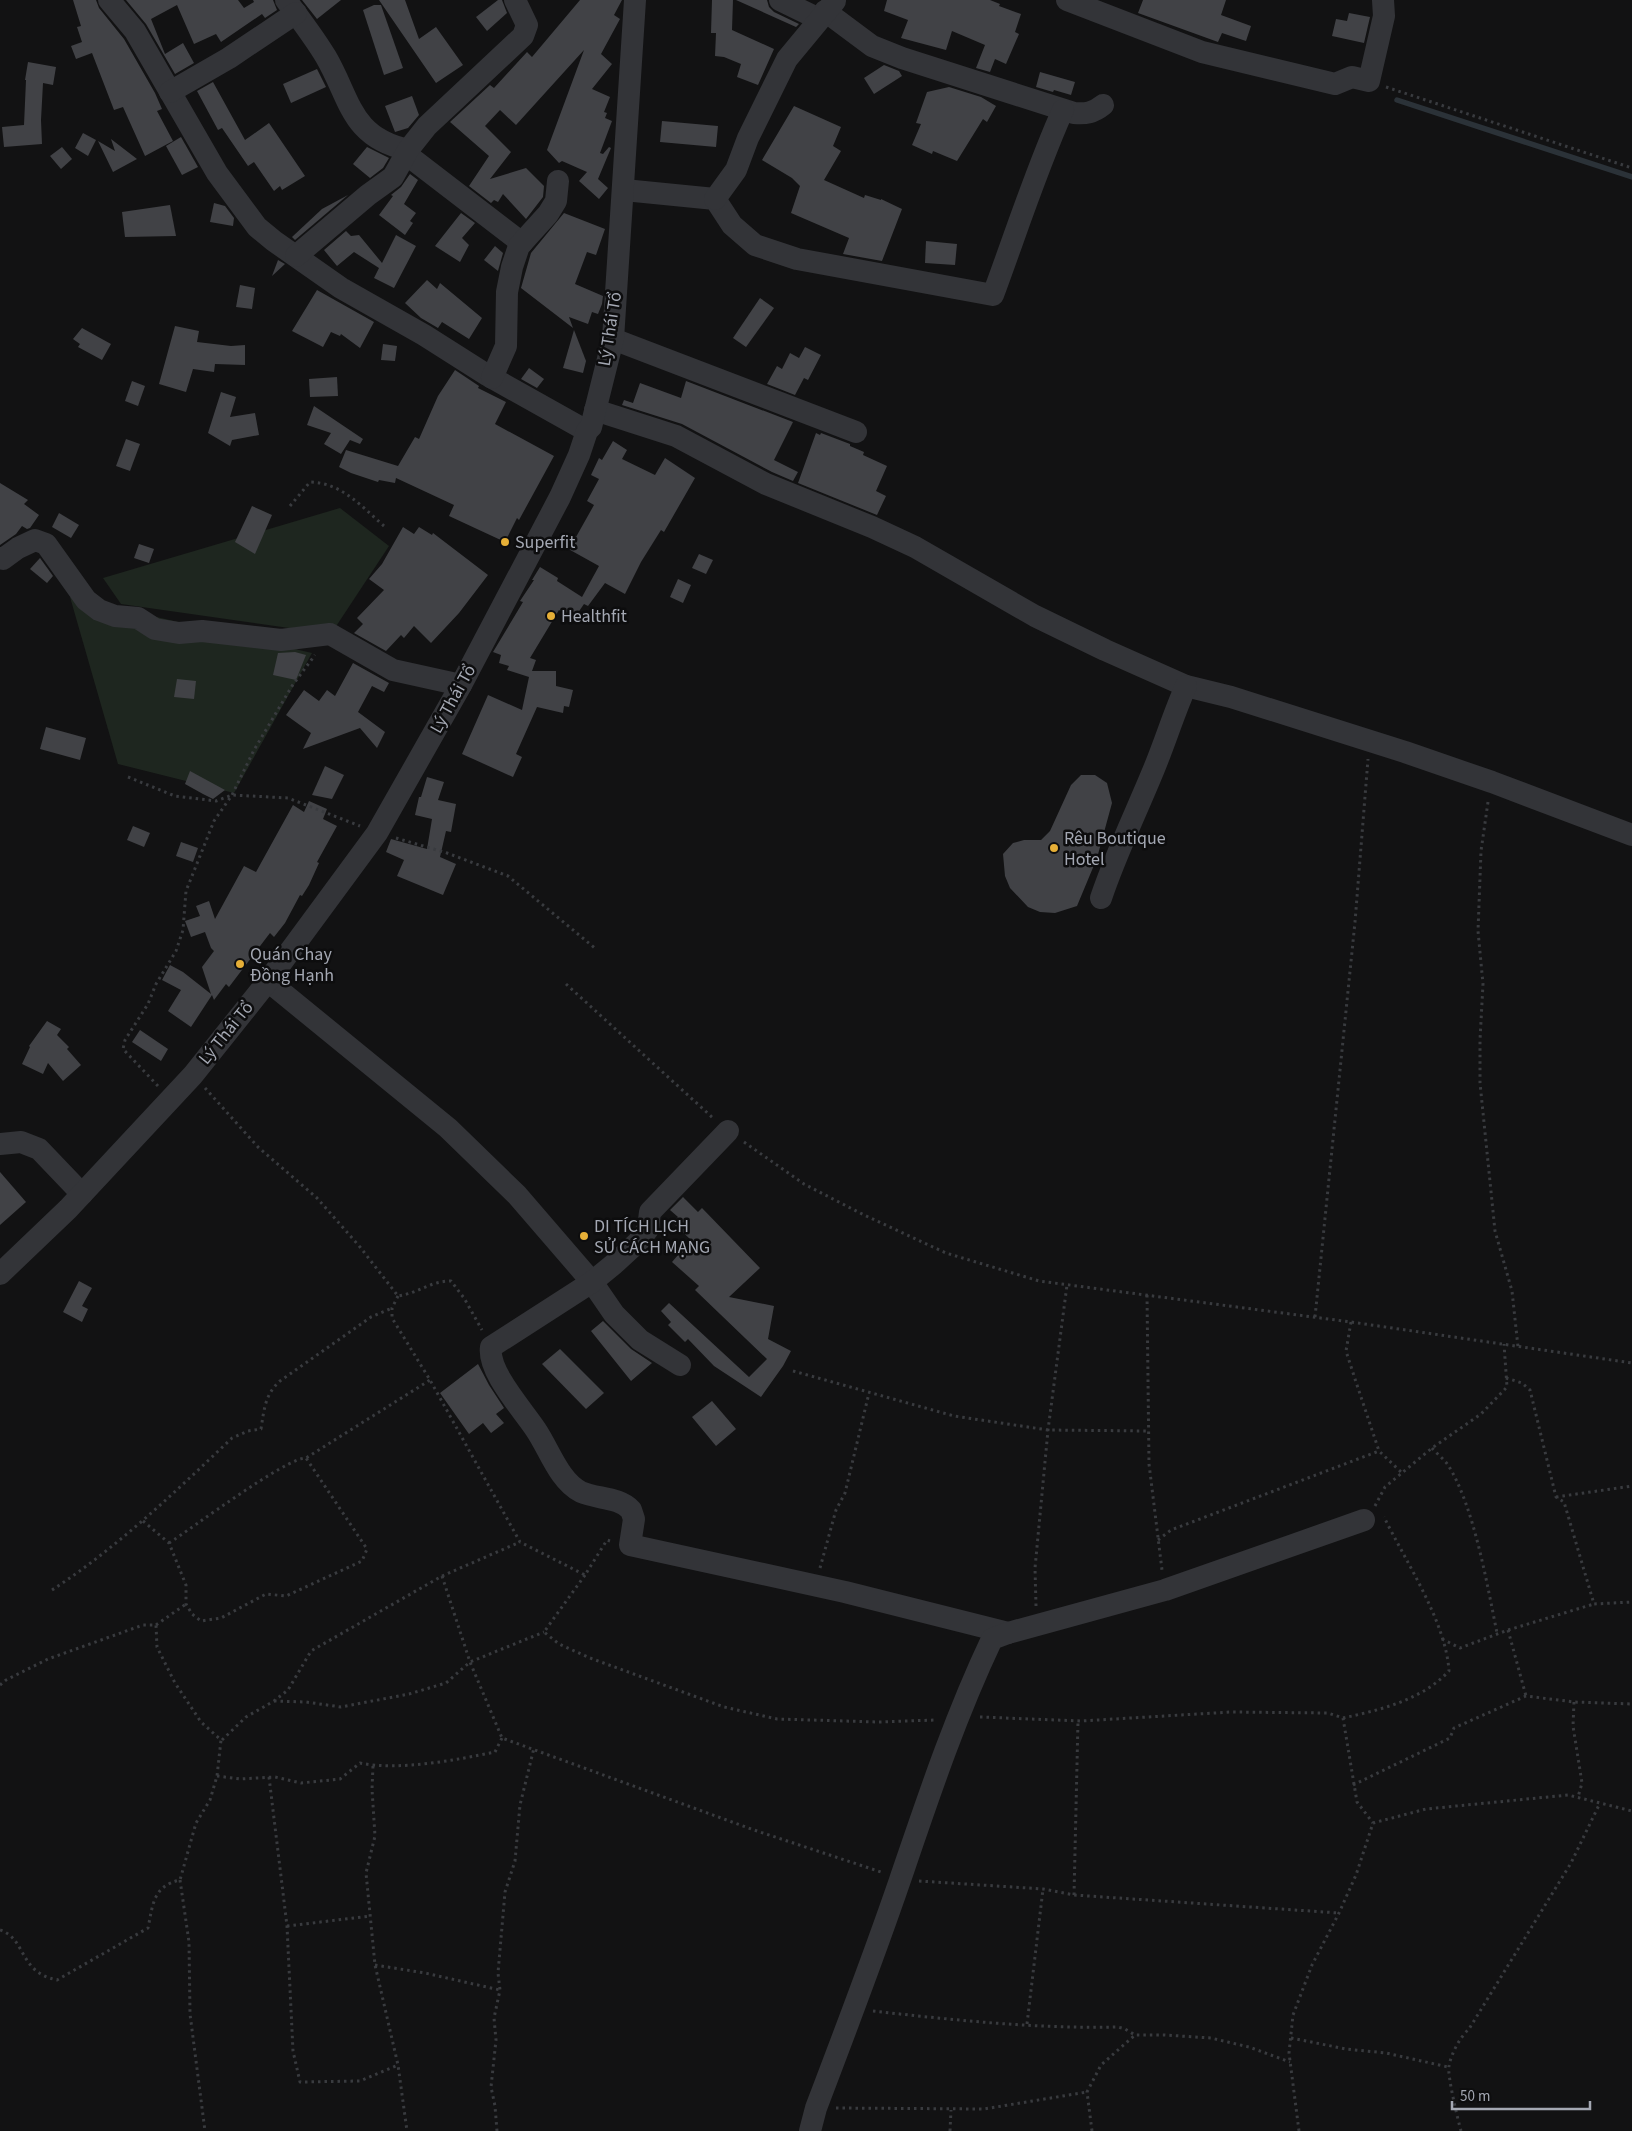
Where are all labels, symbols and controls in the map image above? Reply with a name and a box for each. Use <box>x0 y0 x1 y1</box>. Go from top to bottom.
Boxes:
street label: Lý Thái Tổ <box>592 290 628 368</box>
place label: Superfit <box>515 530 575 555</box>
marker: Superfit <box>499 536 511 548</box>
place label: Healthfit <box>561 604 627 629</box>
marker: Healthfit <box>545 610 557 622</box>
street label: Lý Thái Tổ <box>424 660 482 738</box>
place label: Rêu Boutique Hotel <box>1064 826 1166 872</box>
marker: Rêu Boutique Hotel <box>1048 842 1060 854</box>
place label: Quán Chay Đồng Hạnh <box>250 942 334 988</box>
marker: Quán Chay Đồng Hạnh <box>234 958 246 970</box>
street label: Lý Thái Tổ <box>193 996 259 1070</box>
place label: DI TÍCH LỊCH SỬ CÁCH MẠNG <box>594 1214 710 1260</box>
marker: DI TÍCH LỊCH SỬ CÁCH MẠNG <box>578 1230 590 1242</box>
scale bar <box>1452 2078 1590 2110</box>
text: 50 m <box>1460 2086 1490 2107</box>

